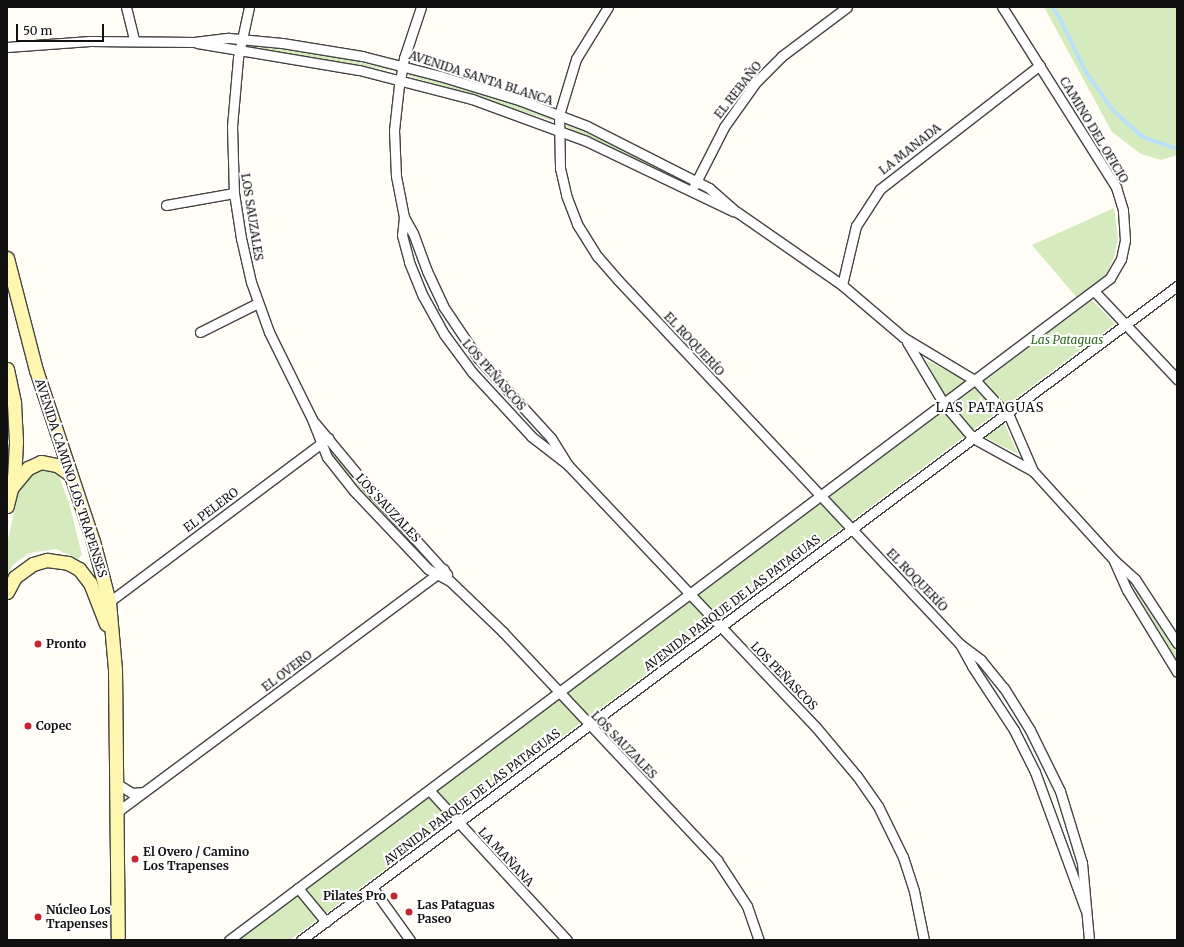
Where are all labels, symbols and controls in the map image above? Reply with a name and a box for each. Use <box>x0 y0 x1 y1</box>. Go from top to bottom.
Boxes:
scale bar <box>18 16 106 42</box>
text: 50 m <box>23 23 52 38</box>
street label: AVENIDA SANTA BLANCA <box>407 48 555 108</box>
street label: EL REBAÑO <box>711 59 765 121</box>
street label: CAMINO DEL OFICIO <box>1057 74 1131 186</box>
street label: LA MANADA <box>876 120 944 178</box>
street label: LOS SAUZALES <box>238 172 266 262</box>
street label: EL ROQUERÍO <box>661 309 727 379</box>
park label: Las Pataguas <box>1031 333 1103 347</box>
street label: LOS PEÑASCOS <box>459 337 529 413</box>
street label: AVENIDA CAMINO LOS TRAPENSES <box>32 377 110 579</box>
district label: LAS PATAGUAS <box>936 400 1044 416</box>
street label: LOS SAUZALES <box>353 471 423 545</box>
street label: EL PELERO <box>181 485 241 535</box>
street label: AVENIDA PARQUE DE LAS PATAGUAS <box>641 532 823 674</box>
street label: EL ROQUERÍO <box>883 546 951 614</box>
place label: Pronto <box>46 637 86 651</box>
marker: Pronto <box>33 639 43 649</box>
street label: LOS PEÑASCOS <box>748 639 820 713</box>
street label: EL OVERO <box>259 647 315 695</box>
street label: LOS SAUZALES <box>588 708 660 782</box>
place label: Copec <box>36 719 71 733</box>
marker: Copec <box>23 721 33 731</box>
street label: AVENIDA PARQUE DE LAS PATAGUAS <box>381 726 563 868</box>
street label: LA MAÑANA <box>475 825 537 889</box>
place label: El Overo / Camino Los Trapenses <box>143 845 249 873</box>
marker: El Overo / Camino Los Trapenses <box>130 854 140 864</box>
place label: Pilates Pro <box>323 889 386 903</box>
marker: Pilates Pro <box>389 891 399 901</box>
place label: Las Pataguas Paseo <box>417 898 495 926</box>
place label: Núcleo Los Trapenses <box>46 903 111 931</box>
marker: Las Pataguas Paseo <box>404 907 414 917</box>
marker: Núcleo Los Trapenses <box>33 912 43 922</box>

